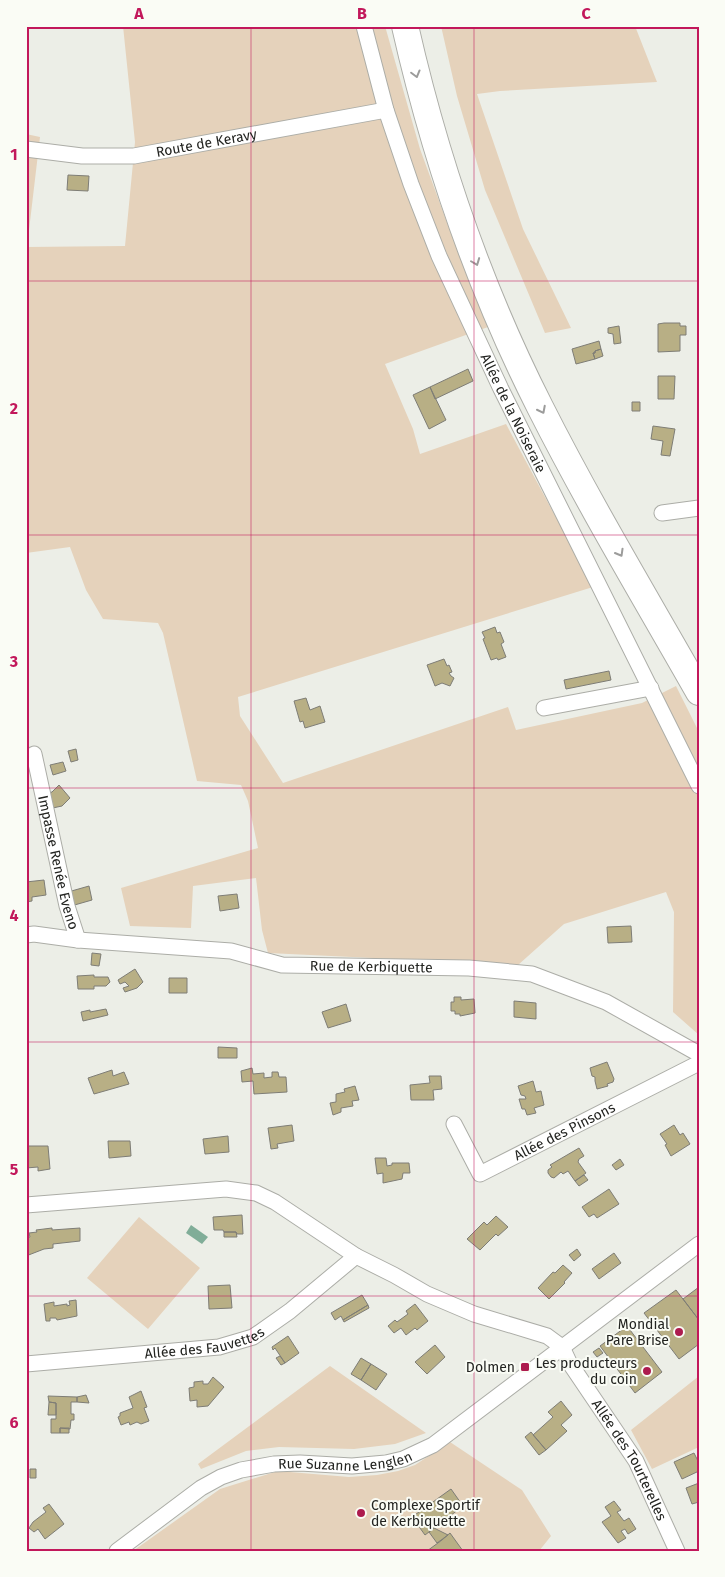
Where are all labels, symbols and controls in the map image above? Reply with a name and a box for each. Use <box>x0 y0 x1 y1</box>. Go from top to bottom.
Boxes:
text: A <box>133 4 144 23</box>
text: B <box>357 4 367 23</box>
text: C <box>581 4 591 23</box>
one-way arrow <box>410 69 421 78</box>
street label: Route de Keravy <box>155 126 258 161</box>
text: 1 <box>10 145 18 164</box>
one-way arrow <box>471 257 481 265</box>
street label: Allée de la Noiseraie <box>477 351 549 476</box>
text: 2 <box>10 399 18 418</box>
one-way arrow <box>536 405 546 414</box>
one-way arrow <box>614 547 624 556</box>
text: 3 <box>9 652 18 671</box>
street label: Impasse Renée Eveno <box>34 794 82 932</box>
text: 4 <box>9 906 19 925</box>
street label: Rue de Kerbiquette <box>310 957 433 976</box>
street label: Allée des Pinsons <box>511 1099 619 1164</box>
text: 5 <box>10 1160 19 1179</box>
place label: Mondial Pare Brise <box>606 1316 669 1349</box>
street label: Allée des Fauvettes <box>144 1323 268 1363</box>
marker: Mondial Pare Brise <box>673 1326 685 1338</box>
place label: Les producteurs du coin <box>535 1355 637 1388</box>
place label: Dolmen <box>466 1359 515 1376</box>
marker: Dolmen <box>519 1361 531 1373</box>
marker: Les producteurs du coin <box>641 1365 653 1377</box>
street label: Allée des Tourterelles <box>588 1396 670 1524</box>
text: 6 <box>9 1413 19 1432</box>
street label: Rue Suzanne Lenglen <box>278 1448 415 1475</box>
place label: Complexe Sportif de Kerbiquette <box>371 1497 481 1530</box>
marker: Complexe Sportif de Kerbiquette <box>355 1507 367 1519</box>

